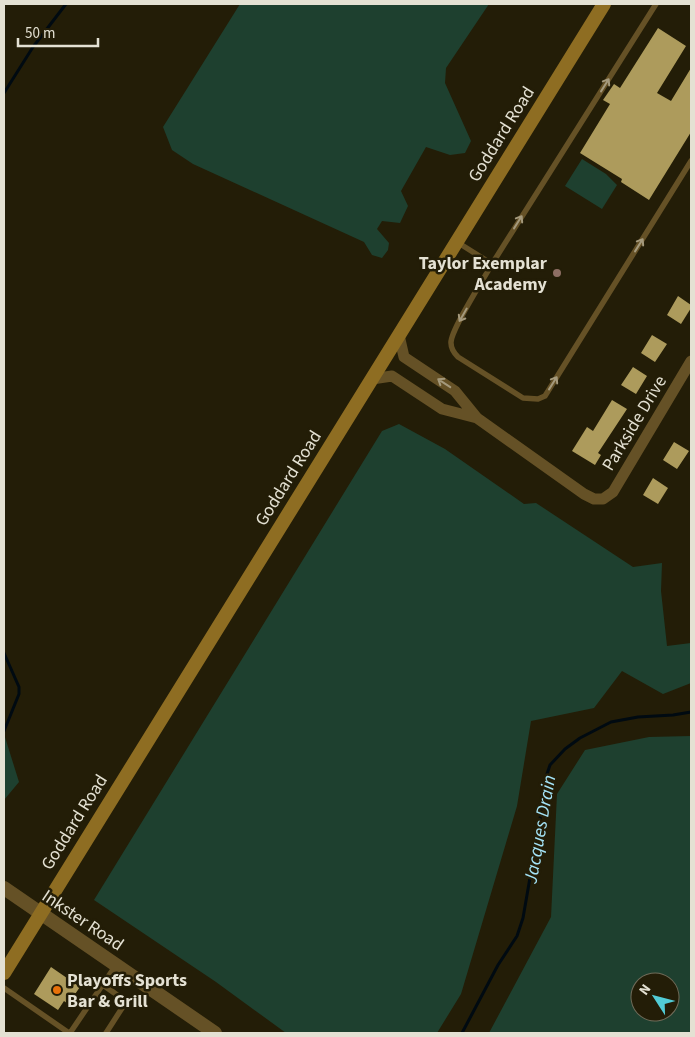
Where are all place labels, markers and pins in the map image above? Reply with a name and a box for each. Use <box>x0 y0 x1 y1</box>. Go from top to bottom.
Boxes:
place label: Taylor Exemplar Academy <box>419 251 548 297</box>
marker: Taylor Exemplar Academy <box>551 267 563 279</box>
place label: Playoffs Sports Bar & Grill <box>67 968 187 1014</box>
marker: Playoffs Sports Bar & Grill <box>51 984 63 996</box>

